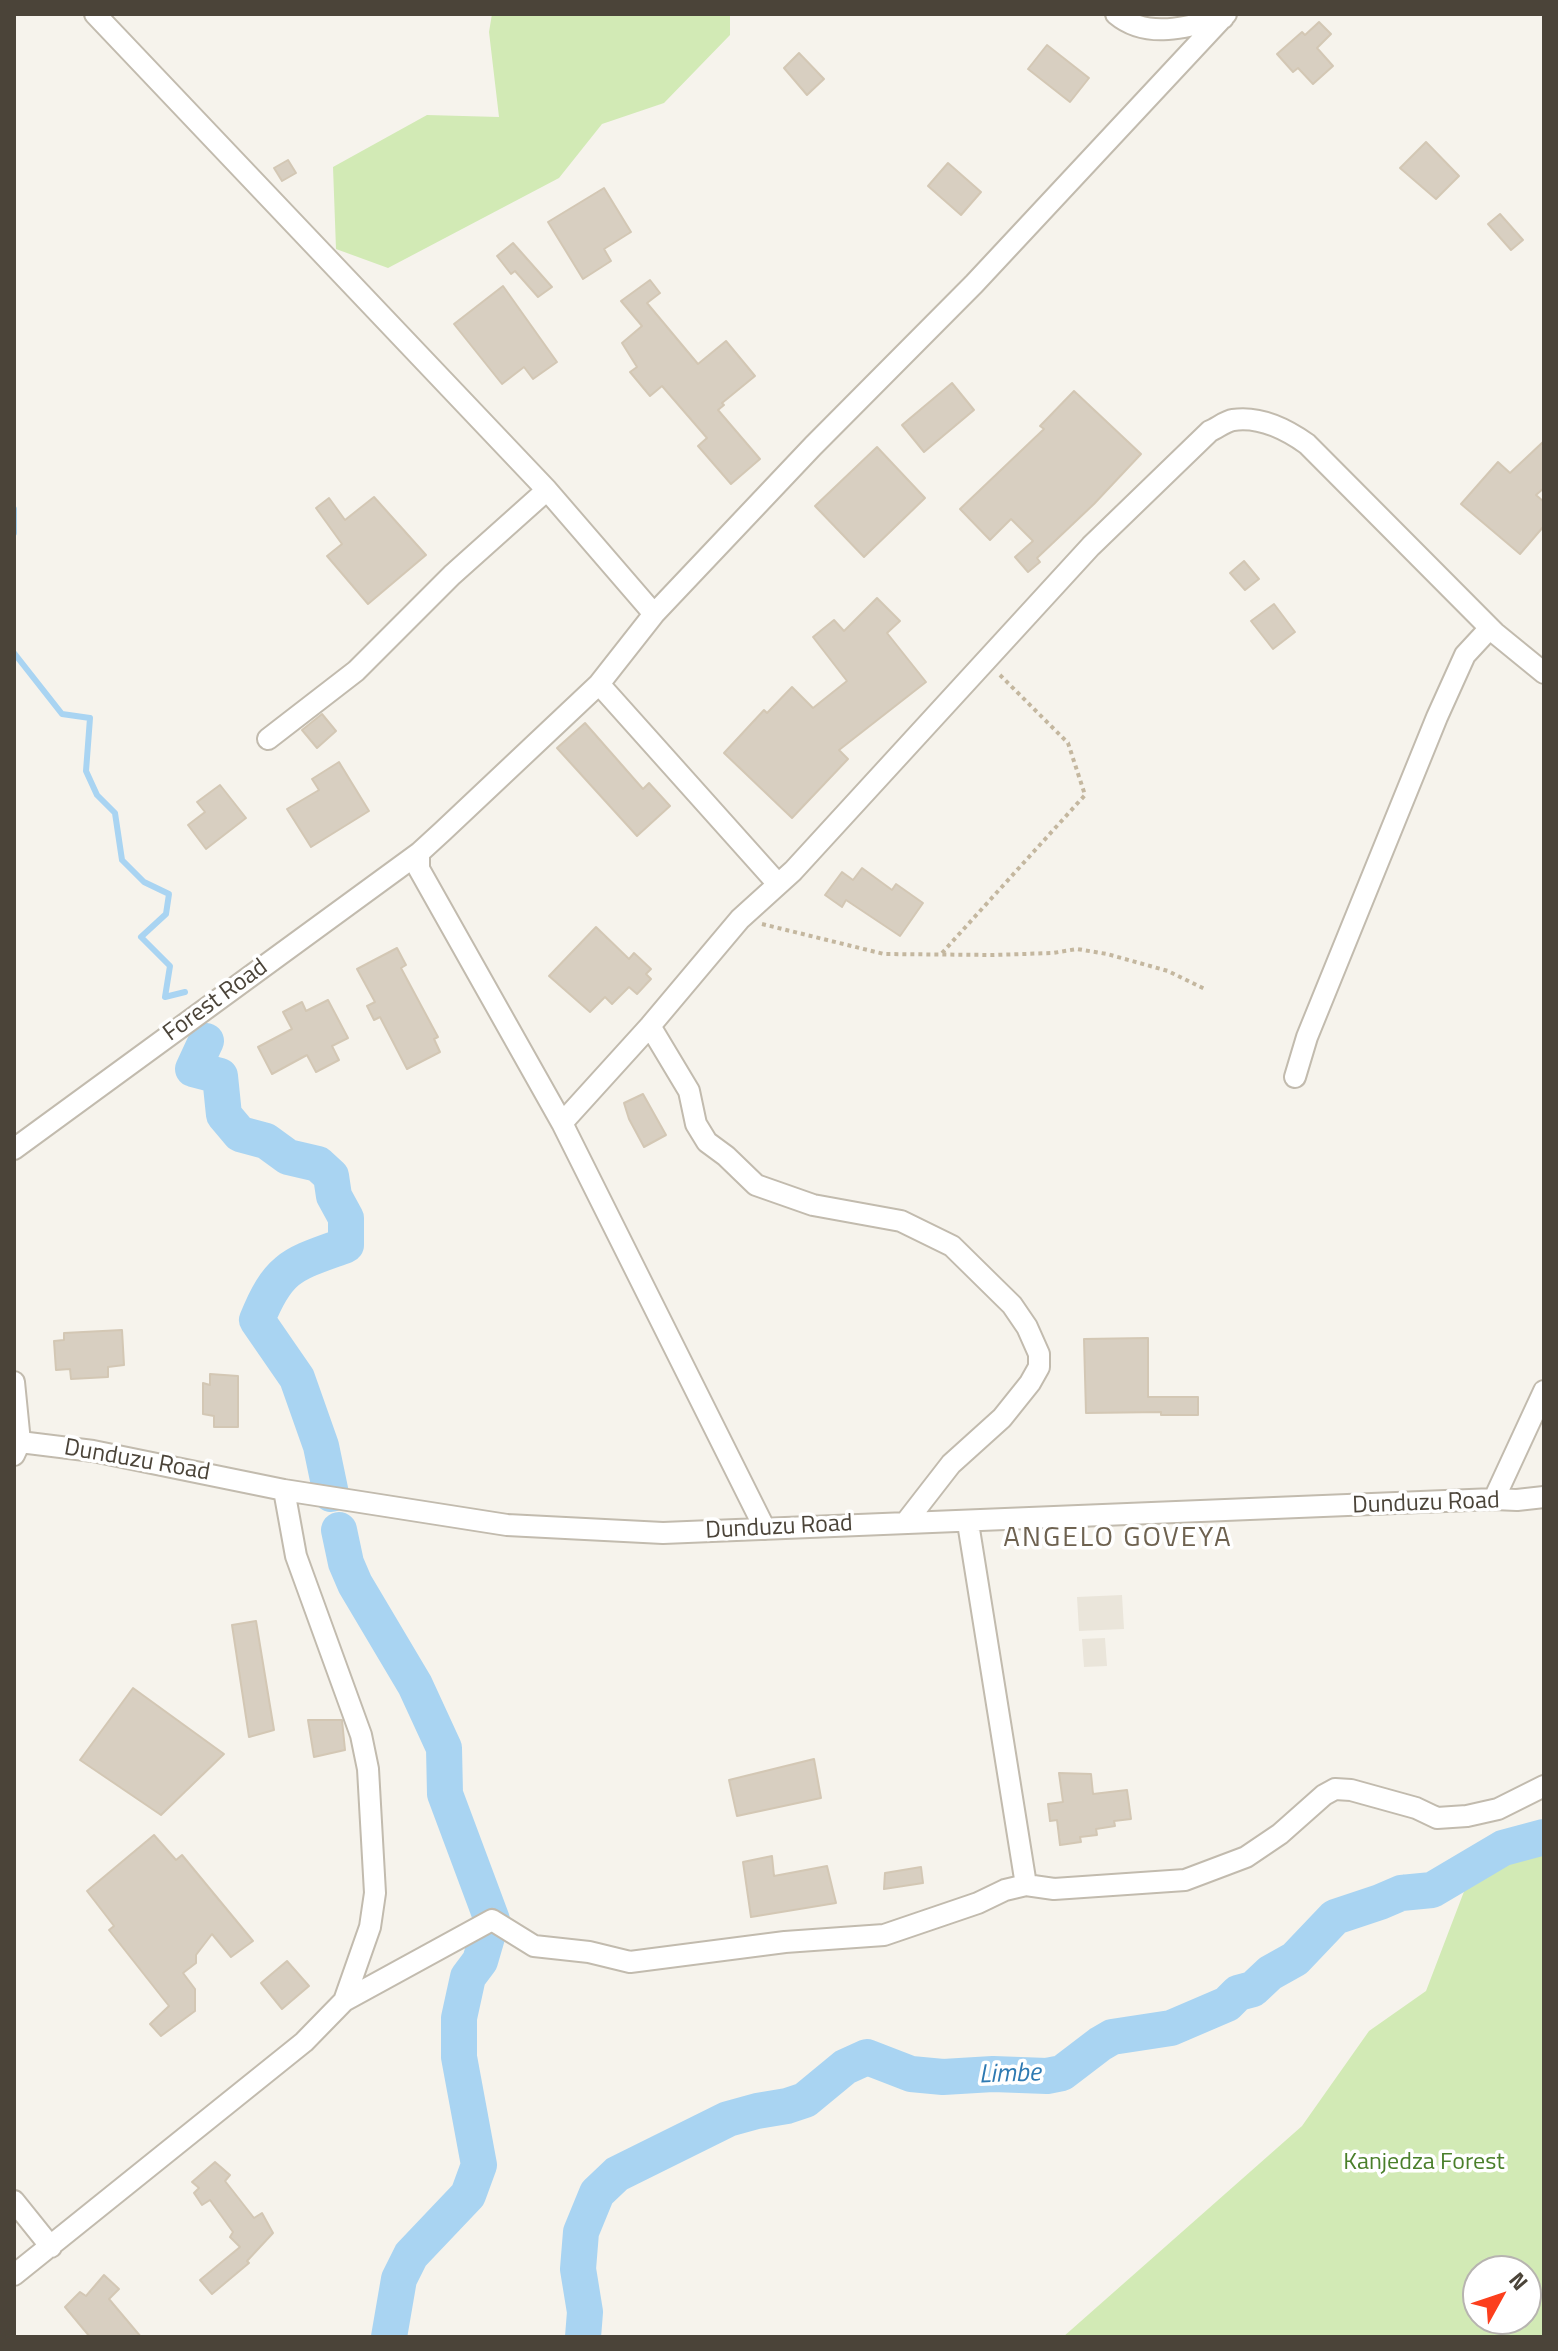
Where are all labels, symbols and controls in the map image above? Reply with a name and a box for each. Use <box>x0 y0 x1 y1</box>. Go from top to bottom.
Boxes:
street label: Forest Road <box>158 954 274 1048</box>
street label: Dunduzu Road <box>62 1434 212 1488</box>
street label: Dunduzu Road <box>1352 1487 1500 1521</box>
street label: Dunduzu Road <box>705 1510 853 1546</box>
district label: ANGELO GOVEYA <box>1003 1522 1233 1556</box>
water label: Limbe <box>979 2058 1041 2092</box>
park label: Kanjedza Forest <box>1343 2149 1505 2177</box>
north arrow <box>1462 2255 1542 2335</box>
text: N <box>1501 2264 1537 2298</box>

